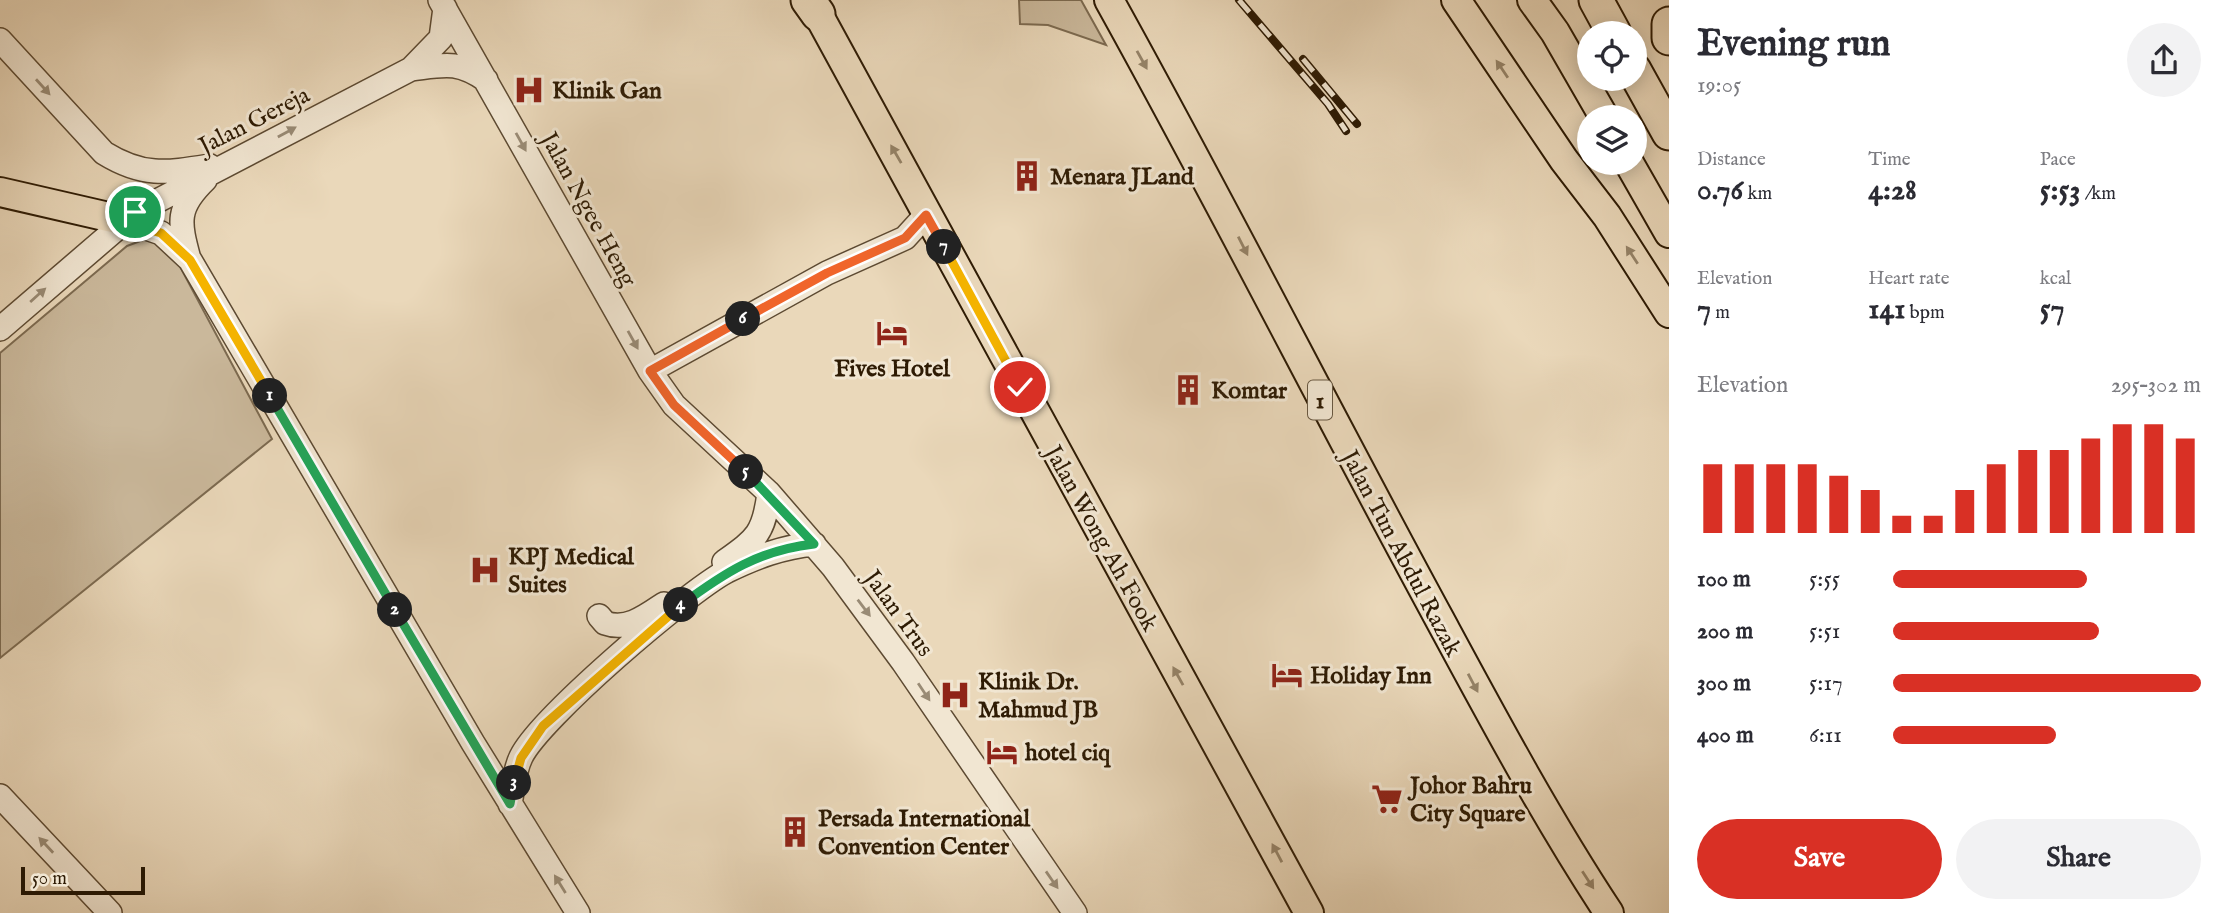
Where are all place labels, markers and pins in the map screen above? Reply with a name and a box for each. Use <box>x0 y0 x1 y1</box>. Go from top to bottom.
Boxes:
hospital icon: Klinik Gan <box>512 73 546 107</box>
place label: Klinik Gan <box>552 76 662 107</box>
building icon: Menara JLand <box>1010 159 1044 193</box>
place label: Menara JLand <box>1050 162 1195 193</box>
pin <box>105 182 165 242</box>
pin: 7 <box>926 230 962 264</box>
pin: 6 <box>726 302 760 336</box>
hotel icon: Fives Hotel <box>875 316 909 350</box>
place label: Fives Hotel <box>834 354 950 385</box>
pin <box>990 357 1050 417</box>
building icon: Komtar <box>1171 373 1205 407</box>
place label: Komtar <box>1211 376 1287 407</box>
pin: 1 <box>252 378 288 414</box>
pin: 5 <box>728 454 764 490</box>
place label: KPJ Medical Suites <box>508 542 634 601</box>
hospital icon: KPJ Medical Suites <box>468 553 502 587</box>
pin: 4 <box>664 588 698 622</box>
pin: 2 <box>378 592 412 628</box>
hotel icon: Holiday Inn <box>1270 658 1304 692</box>
place label: Holiday Inn <box>1310 661 1432 692</box>
place label: Klinik Dr. Mahmud JB <box>978 667 1098 726</box>
hospital icon: Klinik Dr. Mahmud JB <box>938 678 972 712</box>
hotel icon: hotel ciq <box>985 735 1019 769</box>
place label: hotel ciq <box>1024 738 1111 769</box>
pin: 3 <box>496 766 532 800</box>
place label: Johor Bahru City Square <box>1407 771 1532 830</box>
supermarket icon: Johor Bahru City Square <box>1370 782 1404 816</box>
place label: Persada International Convention Center <box>818 804 1030 863</box>
building icon: Persada International Convention Center <box>778 815 812 849</box>

